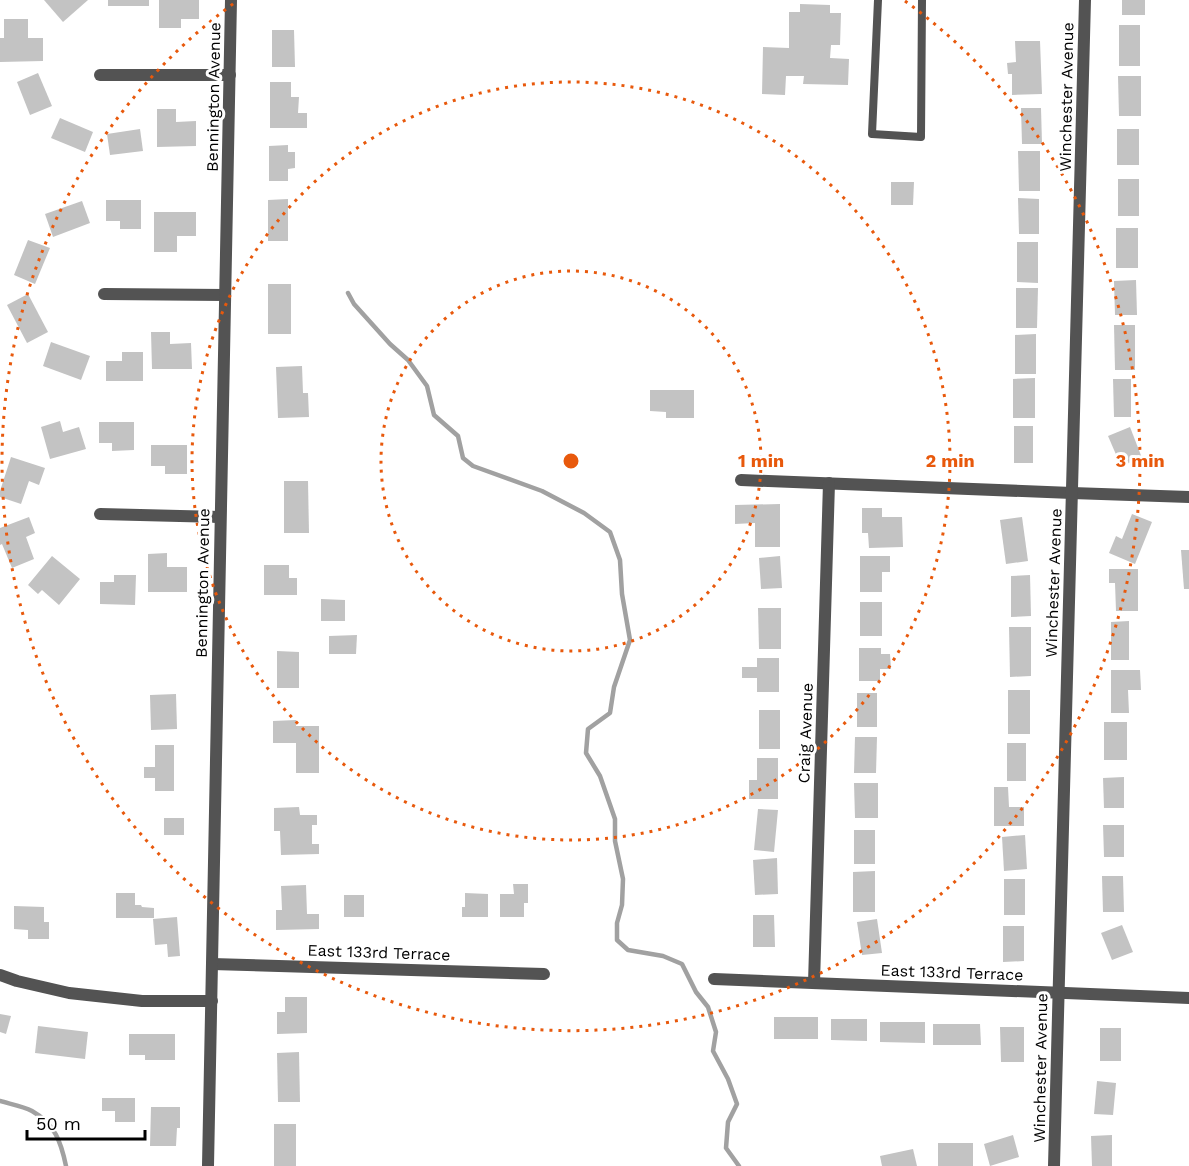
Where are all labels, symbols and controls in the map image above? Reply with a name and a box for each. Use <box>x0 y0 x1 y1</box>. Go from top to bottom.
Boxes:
street label: Bennington Avenue <box>203 22 224 172</box>
street label: Winchester Avenue <box>1056 22 1077 172</box>
text: 1 min <box>738 450 784 471</box>
text: 2 min <box>925 450 975 471</box>
text: 3 min <box>1115 450 1165 471</box>
centre of rings <box>561 451 581 471</box>
street label: Bennington Avenue <box>192 508 213 658</box>
street label: Winchester Avenue <box>1041 508 1066 658</box>
street label: Craig Avenue <box>794 682 817 784</box>
street label: East 133rd Terrace <box>307 941 451 964</box>
street label: East 133rd Terrace <box>880 961 1024 984</box>
street label: Winchester Avenue <box>1030 993 1051 1143</box>
scale bar <box>27 1103 146 1141</box>
text: 50 m <box>36 1113 81 1134</box>

